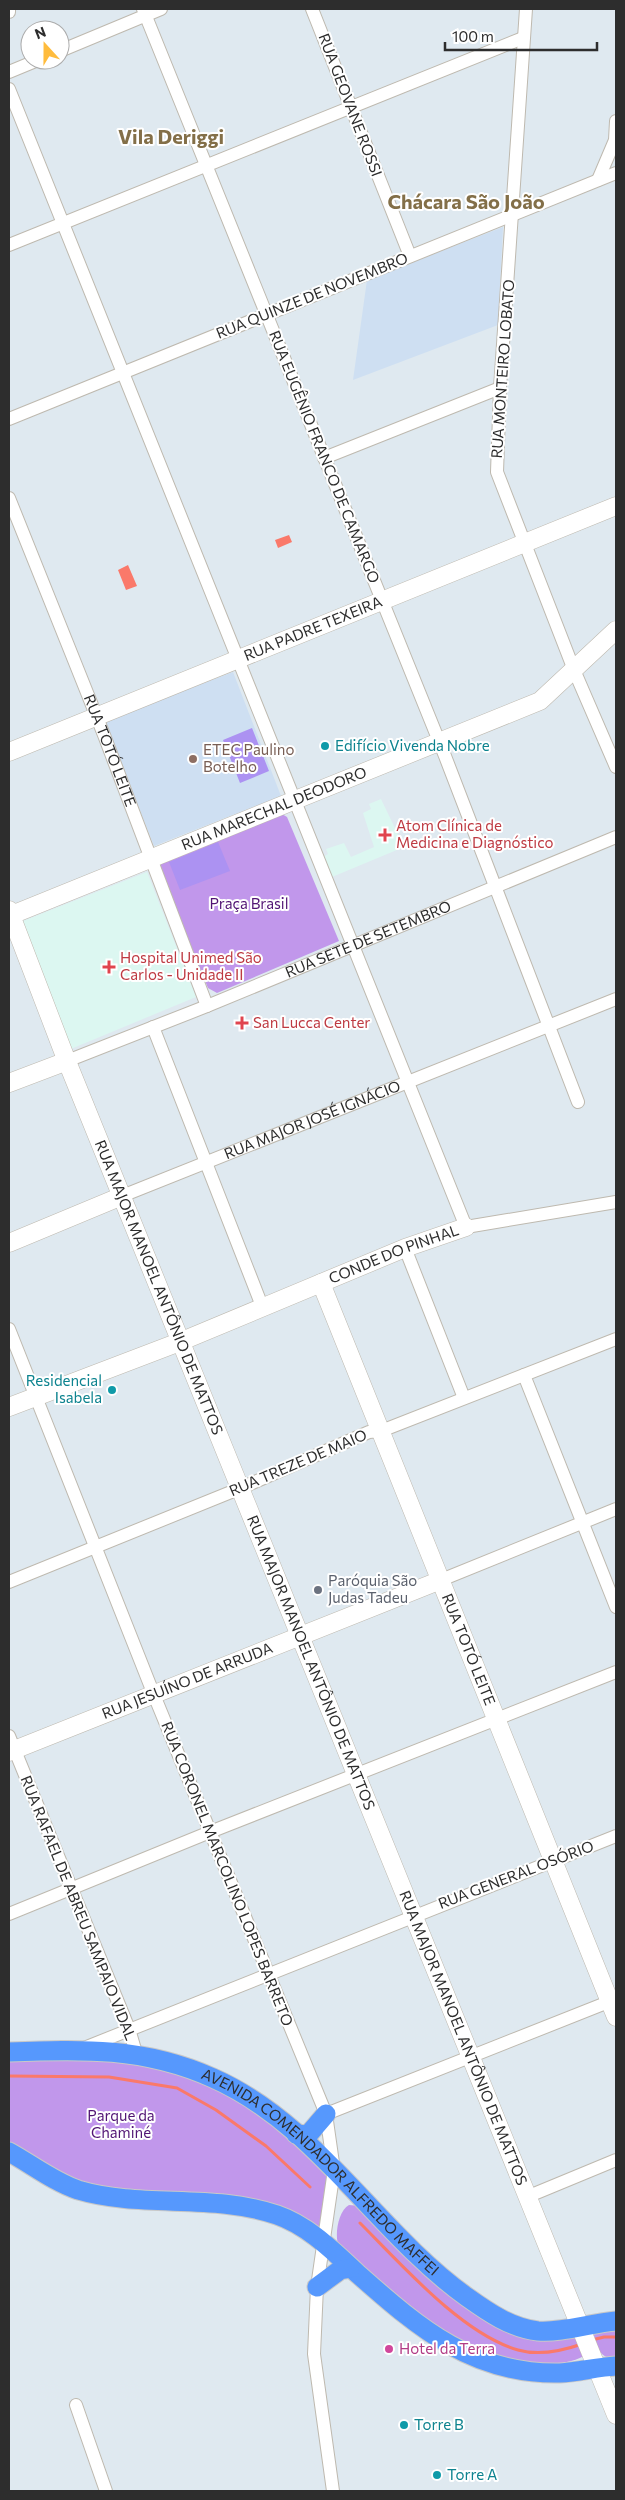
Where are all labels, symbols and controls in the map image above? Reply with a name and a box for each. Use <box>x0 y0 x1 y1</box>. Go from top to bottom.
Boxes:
north arrow <box>20 20 70 70</box>
scale bar <box>445 20 598 52</box>
text: N <box>32 23 48 42</box>
text: 100 m <box>452 27 494 45</box>
street label: RUA GEOVANE ROSSI <box>315 31 387 179</box>
district label: Vila Deriggi <box>118 124 224 148</box>
district label: Chácara São João <box>387 189 545 213</box>
street label: RUA QUINZE DE NOVEMBRO <box>213 248 410 342</box>
street label: RUA MONTEIRO LOBATO <box>487 279 517 459</box>
street label: RUA EUGÊNIO FRANCO DE CAMARGO <box>266 327 385 586</box>
street label: RUA PADRE TEXEIRA <box>241 592 384 664</box>
street label: RUA TOTÓ LEITE <box>81 692 140 809</box>
place label: Edifício Vivenda Nobre <box>335 736 490 754</box>
place label: ETEC Paulino Botelho <box>203 740 294 775</box>
marker: Edifício Vivenda Nobre <box>319 740 331 752</box>
marker: ETEC Paulino Botelho <box>187 753 199 765</box>
street label: RUA MARECHAL DEODORO <box>178 762 369 853</box>
place label: Atom Clínica de Medicina e Diagnóstico <box>396 816 554 851</box>
marker: Atom Clínica de Medicina e Diagnóstico <box>378 828 392 842</box>
park label: Praça Brasil <box>209 894 289 912</box>
street label: RUA SETE DE SETEMBRO <box>282 896 454 981</box>
place label: Hospital Unimed São Carlos - Unidade II <box>120 948 262 983</box>
marker: Hospital Unimed São Carlos - Unidade II <box>102 960 116 974</box>
place label: San Lucca Center <box>253 1013 370 1031</box>
marker: San Lucca Center <box>235 1016 249 1030</box>
street label: RUA MAJOR JOSÉ IGNÁCIO <box>221 1076 403 1162</box>
street label: RUA MAJOR MANOEL ANTÔNIO DE MATTOS <box>92 1137 227 1437</box>
street label: CONDE DO PINHAL <box>326 1220 461 1287</box>
place label: Residencial Isabela <box>26 1371 102 1406</box>
marker: Residencial Isabela <box>106 1384 118 1396</box>
street label: RUA TREZE DE MAIO <box>226 1425 369 1499</box>
street label: RUA MAJOR MANOEL ANTÔNIO DE MATTOS <box>244 1512 380 1812</box>
place label: Paróquia São Judas Tadeu <box>328 1571 417 1606</box>
marker: Paróquia São Judas Tadeu <box>312 1584 324 1596</box>
street label: RUA TOTÓ LEITE <box>439 1591 500 1708</box>
street label: RUA JESUÍNO DE ARRUDA <box>99 1638 275 1722</box>
street label: RUA CORONEL MARCOLINO LOPES BARRETO <box>158 1719 298 2029</box>
street label: RUA RAFAEL DE ABREU SAMPAIO VIDAL <box>17 1773 141 2043</box>
street label: RUA GENERAL OSÓRIO <box>435 1835 596 1912</box>
street label: RUA MAJOR MANOEL ANTÔNIO DE MATTOS <box>396 1888 532 2188</box>
street label: AVENIDA COMENDADOR ALFREDO MAFFEI <box>199 2064 443 2279</box>
park label: Parque da Chaminé <box>87 2106 155 2141</box>
place label: Hotel da Terra <box>399 2339 495 2357</box>
marker: Hotel da Terra <box>383 2343 395 2355</box>
place label: Torre B <box>414 2415 464 2433</box>
marker: Torre B <box>398 2419 410 2431</box>
place label: Torre A <box>447 2465 497 2483</box>
marker: Torre A <box>431 2469 443 2481</box>

